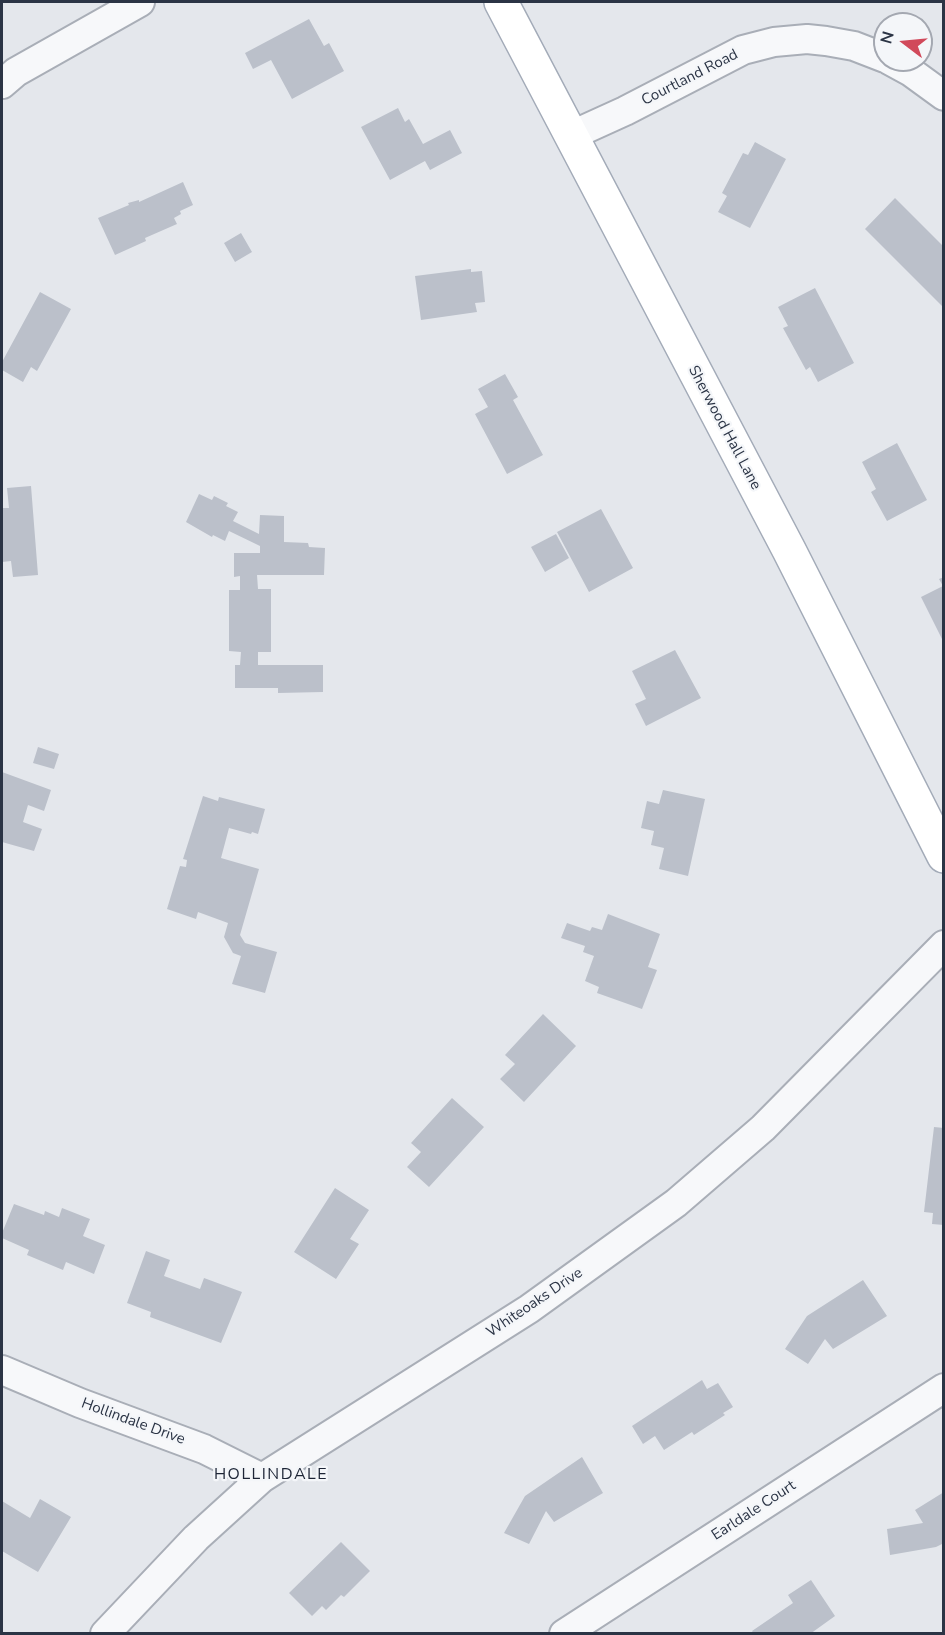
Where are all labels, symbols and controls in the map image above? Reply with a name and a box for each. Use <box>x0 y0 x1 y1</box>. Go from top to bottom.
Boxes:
north arrow <box>873 12 933 72</box>
text: N <box>875 29 900 46</box>
street label: Courtland Road <box>639 46 741 110</box>
street label: Sherwood Hall Lane <box>684 363 764 493</box>
street label: Whiteoaks Drive <box>484 1264 586 1342</box>
street label: Hollindale Drive <box>79 1395 187 1449</box>
district label: HOLLINDALE <box>214 1465 328 1485</box>
street label: Earldale Court <box>709 1477 799 1545</box>

